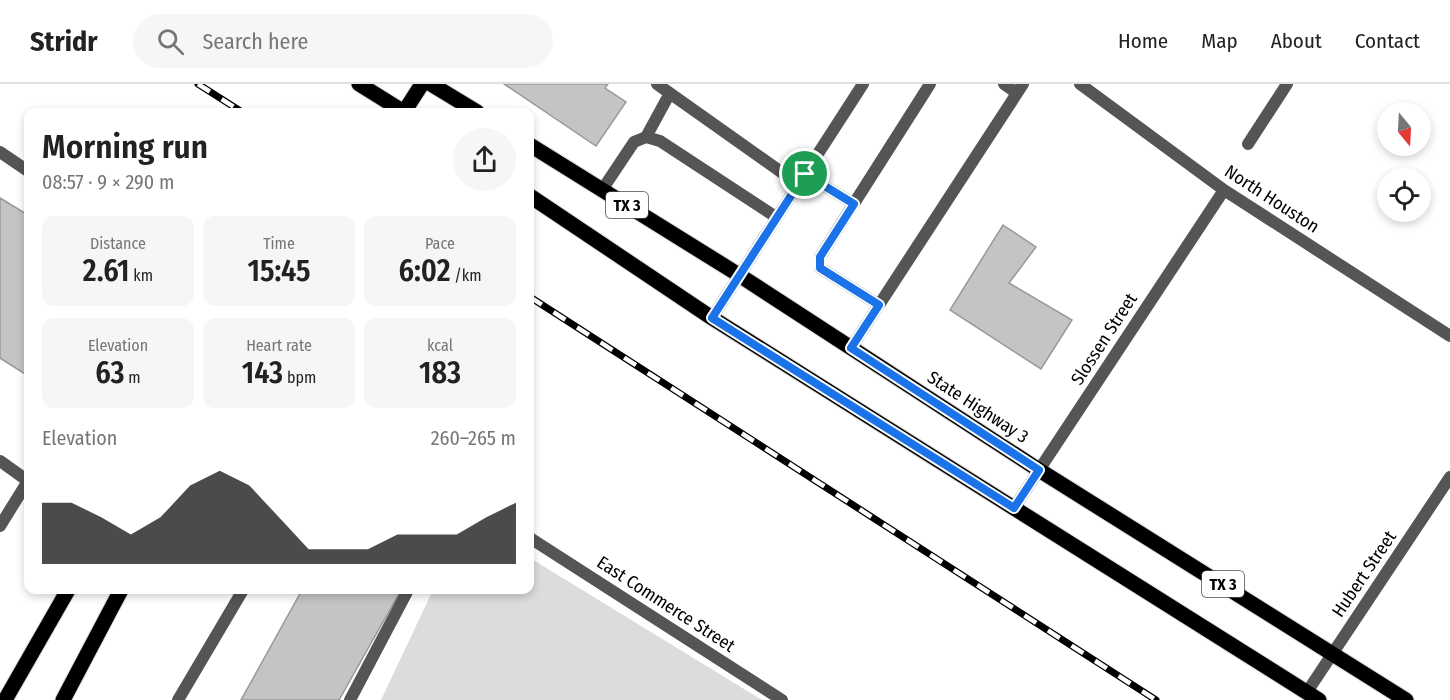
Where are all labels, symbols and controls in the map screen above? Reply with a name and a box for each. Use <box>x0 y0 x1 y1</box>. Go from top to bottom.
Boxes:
search box <box>133 14 553 68</box>
text: Stridr <box>30 25 97 58</box>
icon: search <box>154 25 187 58</box>
text: Search here <box>202 28 308 55</box>
text: Home <box>1118 28 1168 54</box>
text: Map <box>1201 28 1238 54</box>
text: About <box>1271 28 1322 54</box>
text: Contact <box>1355 28 1420 54</box>
north arrow <box>1377 102 1431 156</box>
map controls <box>1377 102 1431 222</box>
text: Morning run <box>42 127 208 167</box>
button: share <box>453 128 516 191</box>
pin <box>779 148 830 199</box>
icon: arrive <box>788 157 821 190</box>
street label: North Houston <box>1221 160 1323 238</box>
button: locate <box>1377 168 1431 222</box>
text: 08:57 · 9 × 290 m <box>42 170 174 194</box>
road number: TX 3 <box>606 192 648 218</box>
text: Distance <box>90 234 146 253</box>
text: Time <box>263 234 295 253</box>
text: Pace <box>425 234 455 253</box>
text: 2.61 <box>83 253 130 289</box>
text: 15:45 <box>247 253 311 289</box>
text: 6:02 <box>399 253 450 289</box>
text: km <box>130 266 153 285</box>
text: /km <box>450 266 481 285</box>
street label: Slossen Street <box>1066 289 1142 389</box>
text: Elevation <box>88 336 148 355</box>
text: Heart rate <box>246 336 312 355</box>
text: kcal <box>427 336 453 355</box>
text: 63 <box>95 355 125 391</box>
text: 143 <box>242 355 283 391</box>
text: 183 <box>419 355 461 391</box>
street label: State Highway 3 <box>923 366 1033 448</box>
text: m <box>125 368 141 387</box>
text: bpm <box>283 368 316 387</box>
text: Elevation <box>42 426 117 450</box>
text: 260–265 m <box>431 426 516 450</box>
street label: Hubert Street <box>1327 527 1401 621</box>
street label: East Commerce Street <box>593 551 739 657</box>
road number: TX 3 <box>1202 571 1244 597</box>

